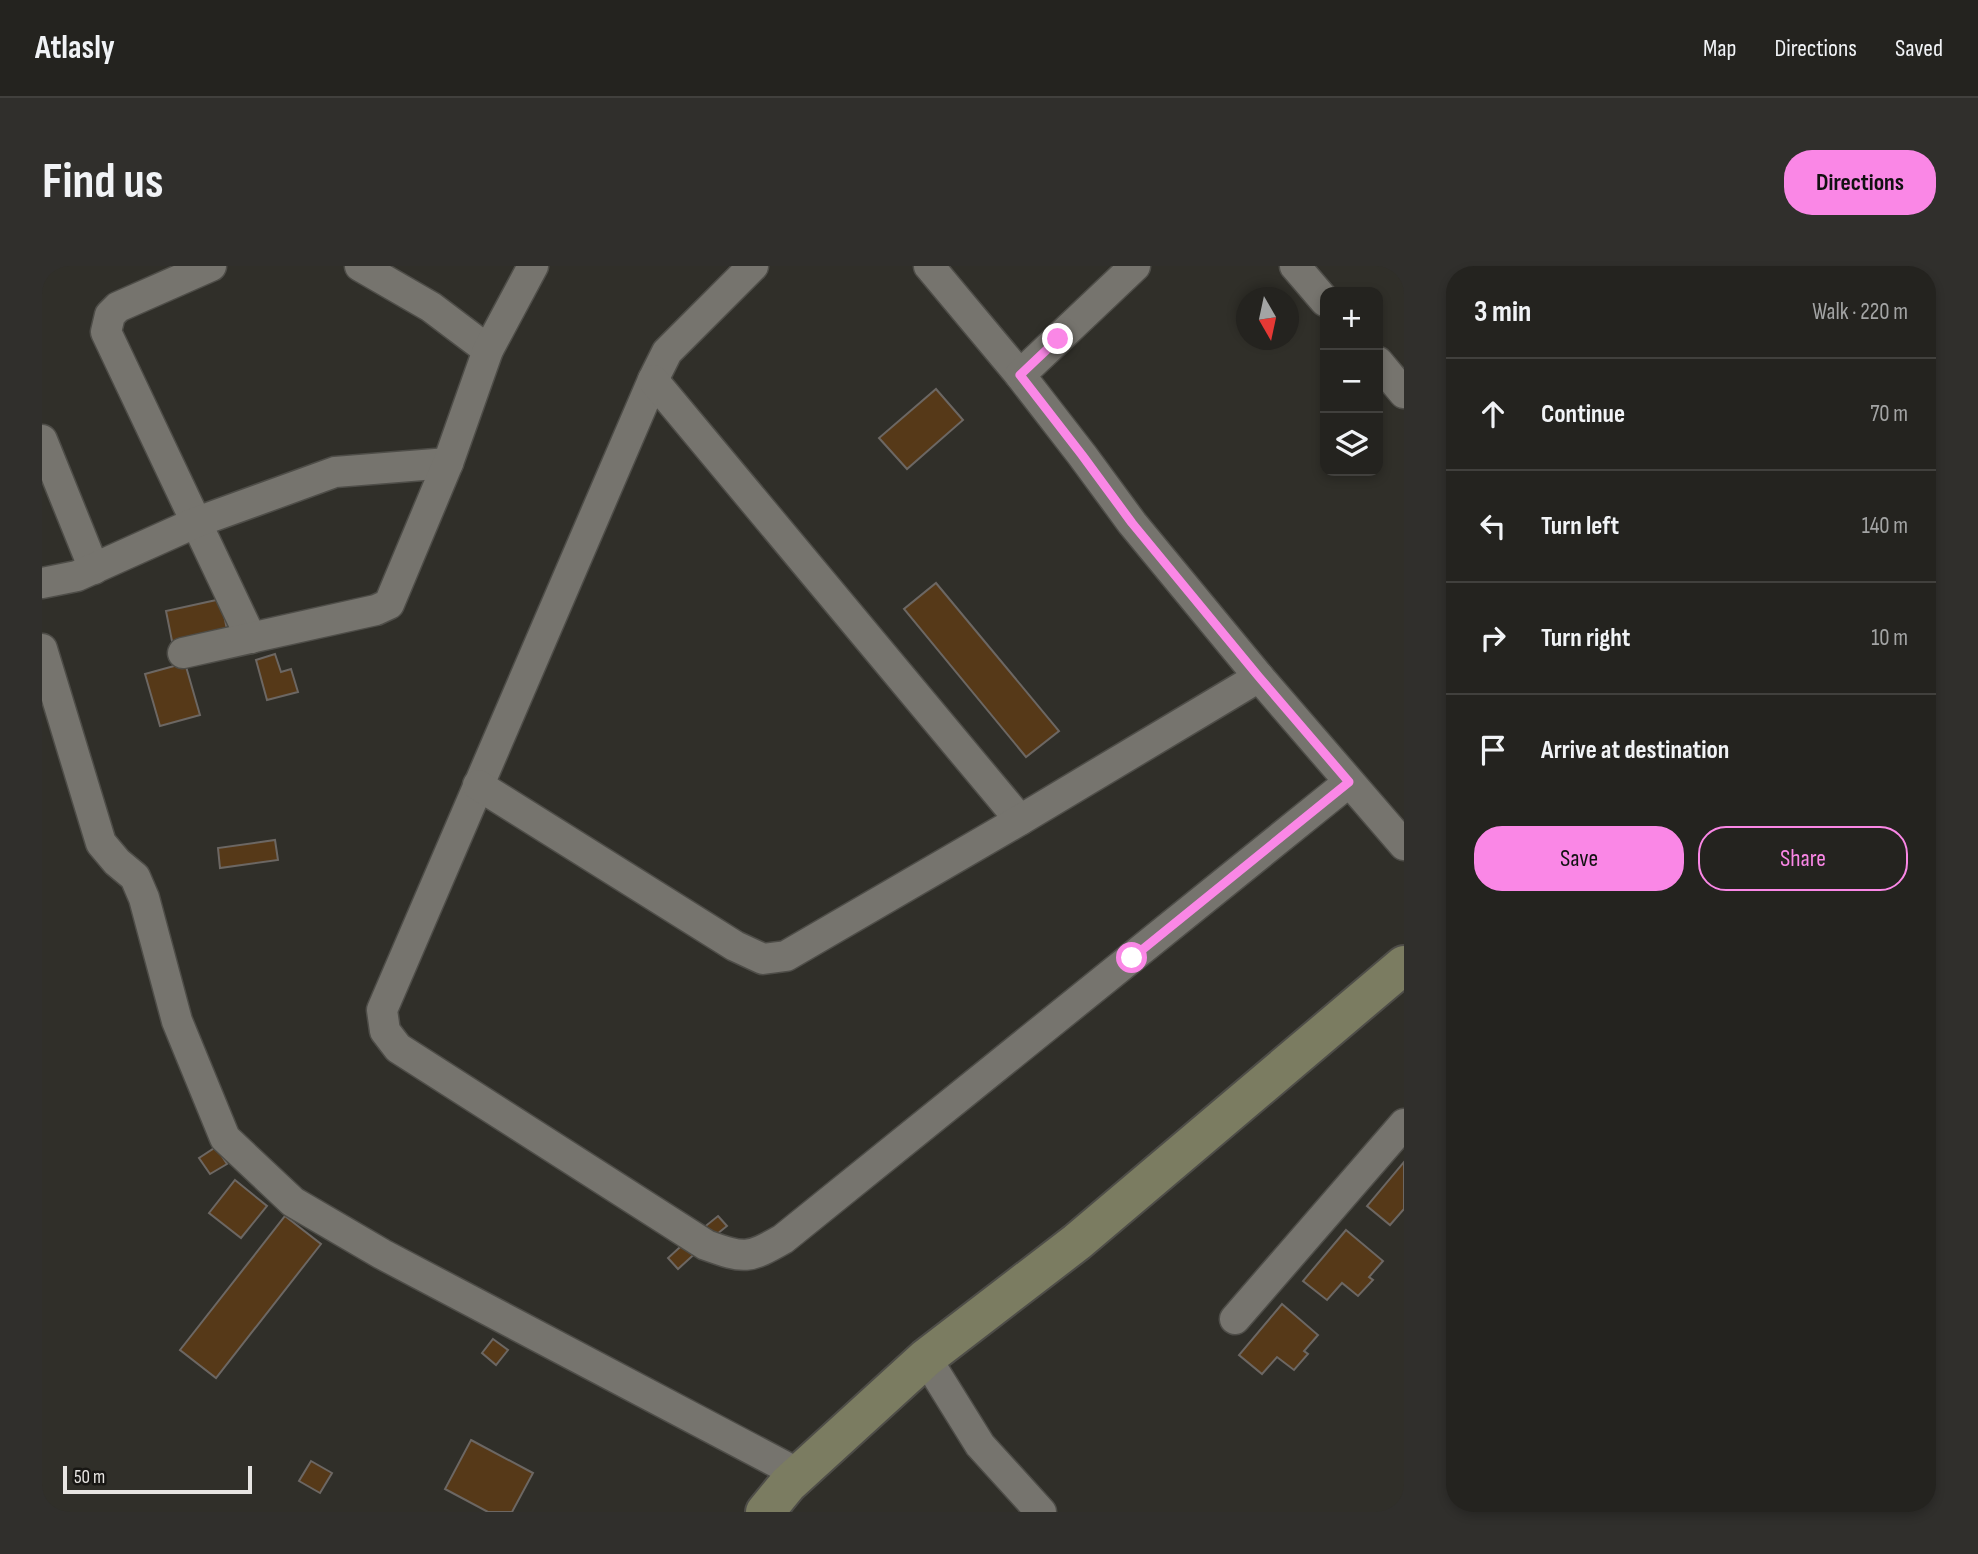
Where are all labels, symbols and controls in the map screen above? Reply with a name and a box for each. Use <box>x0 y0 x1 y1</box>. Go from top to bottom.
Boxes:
text: Atlasly <box>35 28 115 68</box>
text: Map <box>1703 34 1736 63</box>
text: Directions <box>1774 34 1857 63</box>
text: Saved <box>1895 34 1943 63</box>
button: Directions <box>1784 150 1936 215</box>
text: Find us <box>42 153 164 212</box>
north arrow <box>1236 287 1299 350</box>
map controls <box>1320 287 1383 476</box>
button: + <box>1320 287 1383 350</box>
text: 3 min <box>1474 294 1531 330</box>
text: Walk · 220 m <box>1812 298 1908 326</box>
route end <box>1042 323 1073 354</box>
button: − <box>1320 350 1383 413</box>
icon: ahead <box>1474 395 1512 433</box>
text: Continue <box>1541 399 1625 430</box>
text: 70 m <box>1870 400 1908 428</box>
button: layers <box>1320 413 1383 476</box>
icon: left <box>1474 507 1512 545</box>
text: Turn left <box>1541 511 1619 542</box>
text: 140 m <box>1862 512 1908 540</box>
icon: right <box>1474 619 1512 657</box>
text: Turn right <box>1541 623 1630 654</box>
text: 10 m <box>1871 624 1908 652</box>
icon: arrive <box>1474 731 1512 769</box>
text: Arrive at destination <box>1541 735 1729 766</box>
button: Save <box>1474 826 1684 891</box>
button: Share <box>1698 826 1908 891</box>
route start <box>1116 942 1147 973</box>
scale bar <box>63 1463 252 1495</box>
text: 50 m <box>74 1466 105 1489</box>

